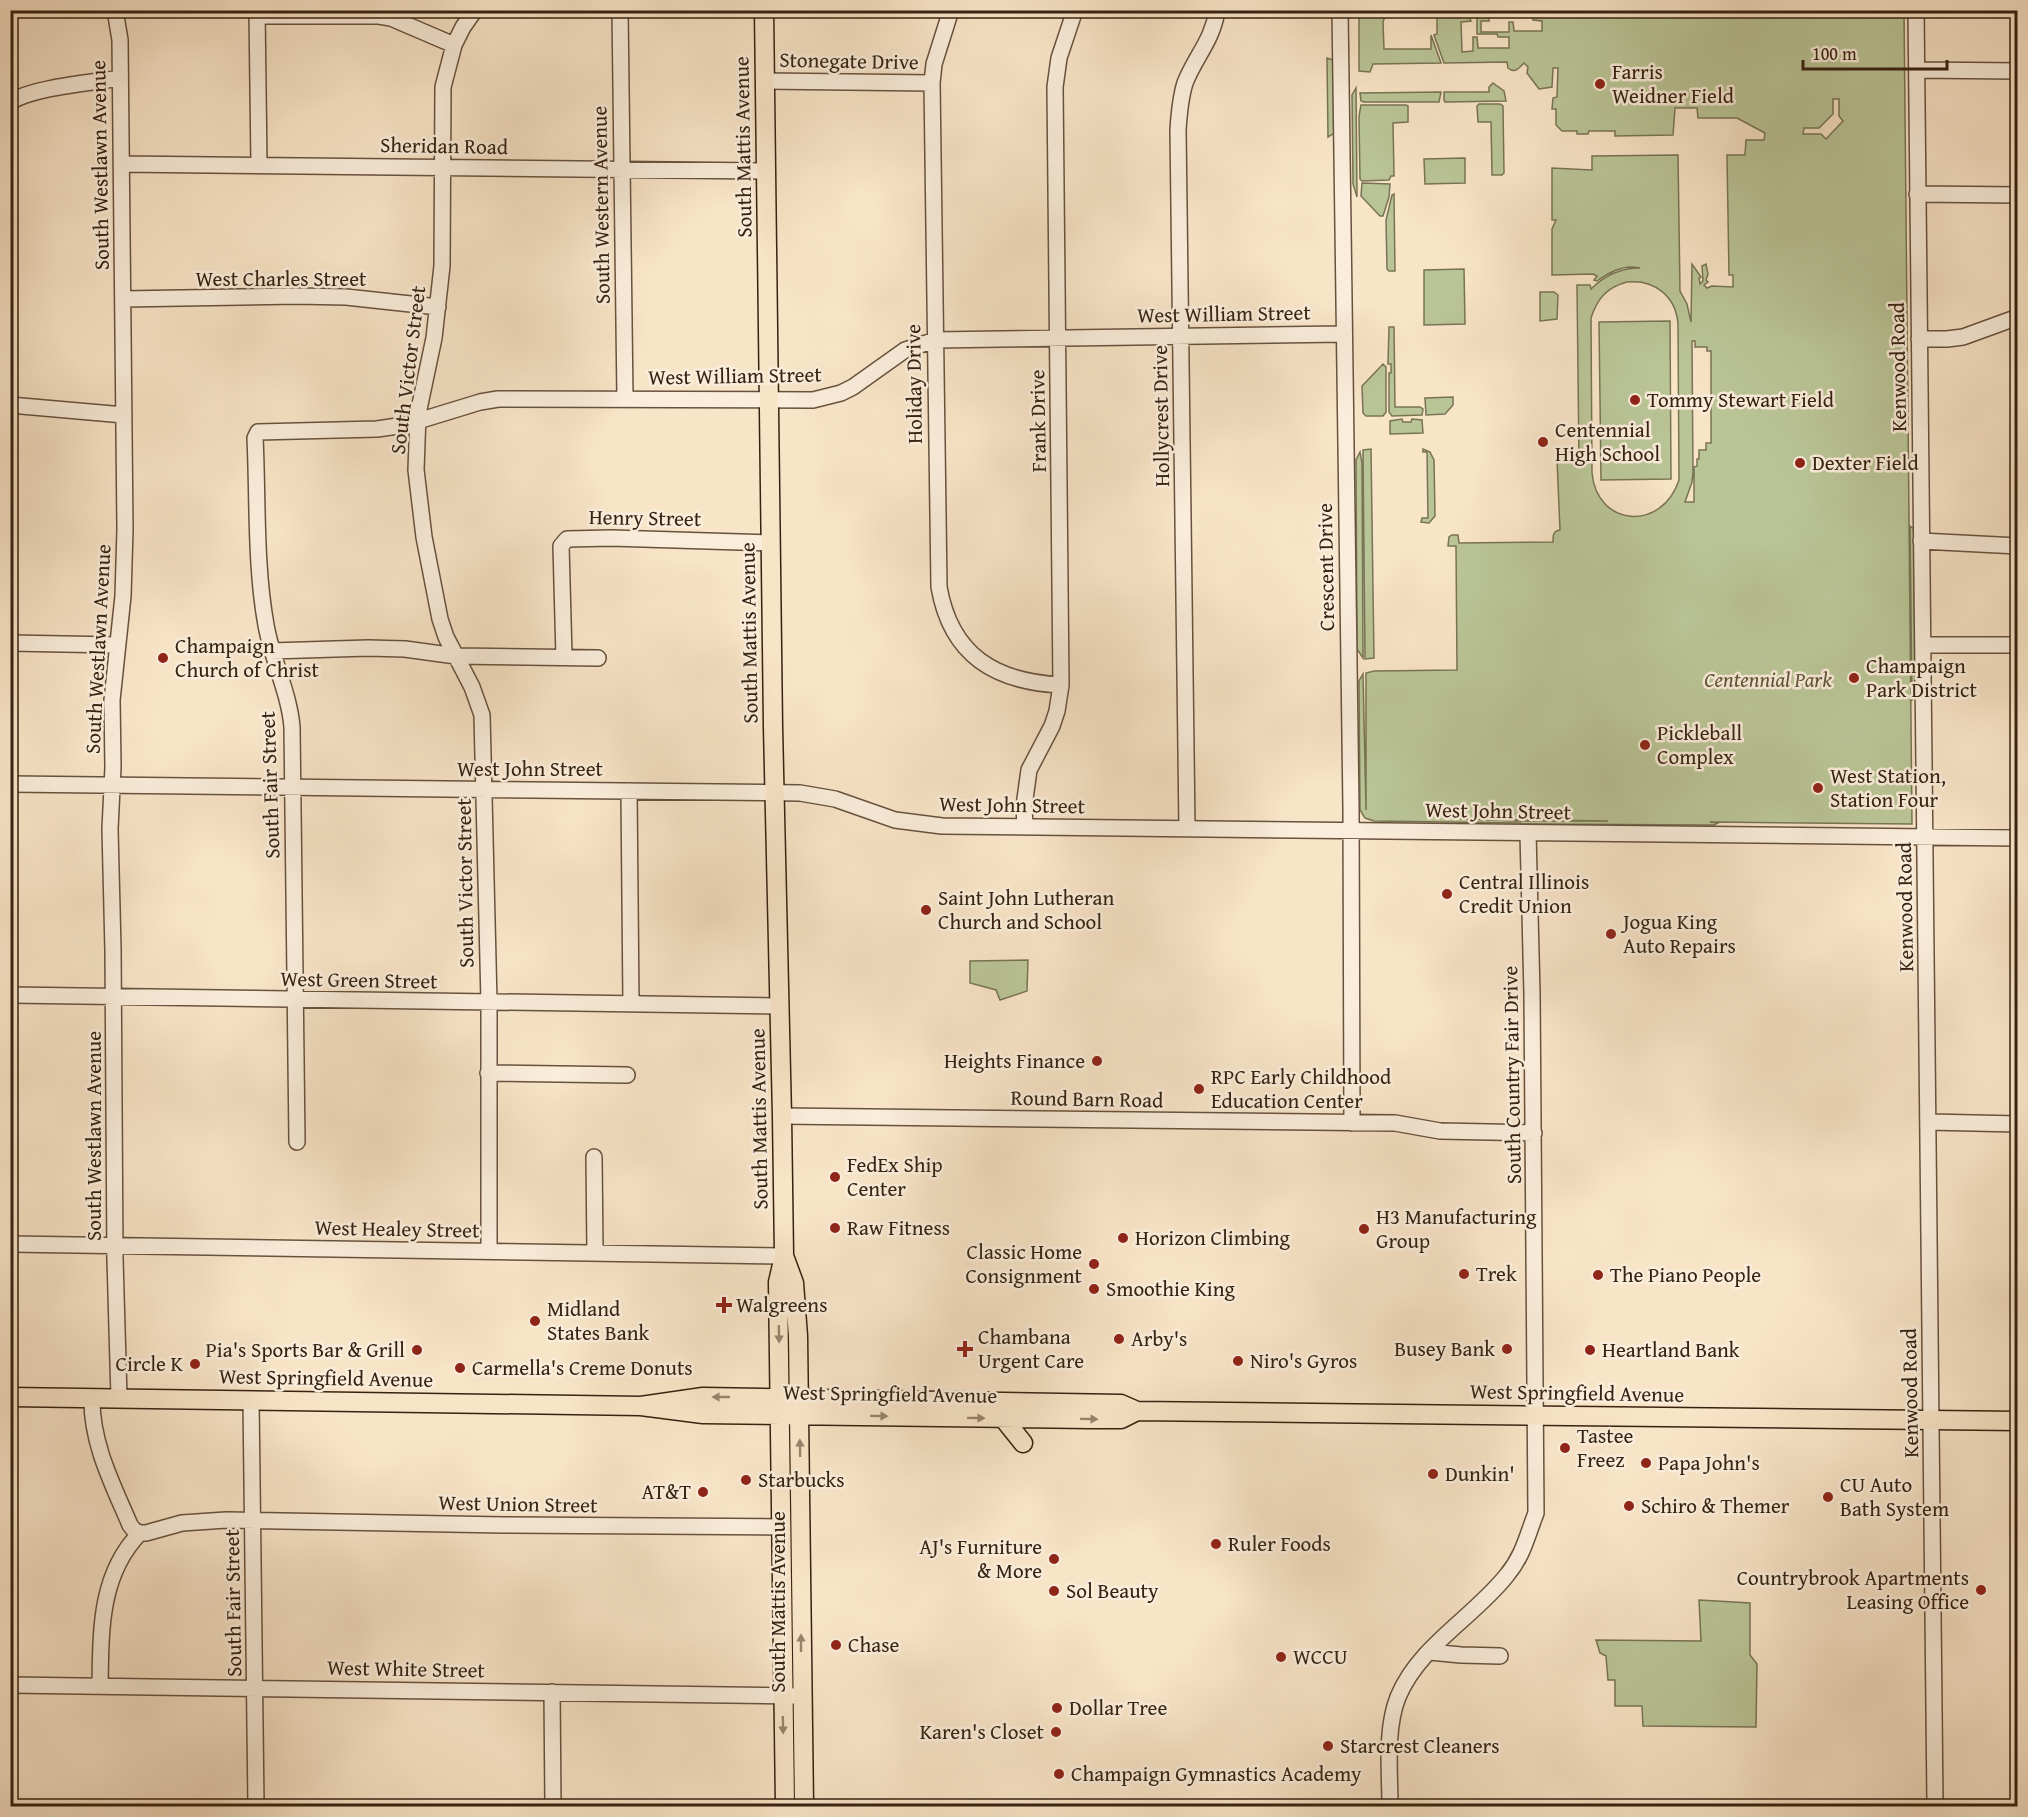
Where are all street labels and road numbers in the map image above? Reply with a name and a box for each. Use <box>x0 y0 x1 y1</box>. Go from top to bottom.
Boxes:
street label: Stonegate Drive <box>779 44 919 77</box>
street label: South Mattis Avenue <box>725 56 760 238</box>
street label: South Westlawn Avenue <box>82 60 117 270</box>
street label: South Western Avenue <box>583 105 618 304</box>
street label: Sheridan Road <box>380 129 509 162</box>
street label: West Charles Street <box>196 263 367 294</box>
street label: South Victor Street <box>382 283 433 456</box>
street label: West William Street <box>1137 296 1312 331</box>
street label: Kenwood Road <box>1881 301 1914 432</box>
street label: Holiday Drive <box>897 324 930 444</box>
street label: Hollycrest Drive <box>1144 345 1177 487</box>
street label: West William Street <box>648 358 823 393</box>
street label: Frank Drive <box>1021 369 1054 473</box>
street label: Henry Street <box>589 501 702 534</box>
street label: Crescent Drive <box>1309 503 1342 631</box>
street label: South Mattis Avenue <box>731 542 766 724</box>
street label: South Westlawn Avenue <box>77 543 118 755</box>
street label: South Fair Street <box>251 710 288 859</box>
street label: West John Street <box>457 753 604 784</box>
street label: West John Street <box>939 788 1086 821</box>
street label: West John Street <box>1425 794 1572 827</box>
street label: South Victor Street <box>448 797 481 968</box>
street label: Kenwood Road <box>1888 841 1921 972</box>
street label: West Green Street <box>280 963 438 996</box>
street label: South Country Fair Drive <box>1494 965 1529 1184</box>
street label: South Mattis Avenue <box>741 1028 776 1210</box>
street label: South Westlawn Avenue <box>78 1031 109 1241</box>
street label: Round Barn Road <box>1010 1082 1164 1115</box>
street label: West Healey Street <box>314 1212 480 1245</box>
street label: Kenwood Road <box>1893 1327 1926 1458</box>
street label: West Springfield Avenue <box>219 1360 434 1395</box>
street label: West Springfield Avenue <box>1470 1375 1685 1410</box>
street label: West Springfield Avenue <box>783 1376 998 1411</box>
street label: West Union Street <box>438 1487 598 1520</box>
street label: South Mattis Avenue <box>762 1511 793 1693</box>
street label: South Fair Street <box>216 1528 249 1677</box>
street label: West White Street <box>327 1652 486 1685</box>

